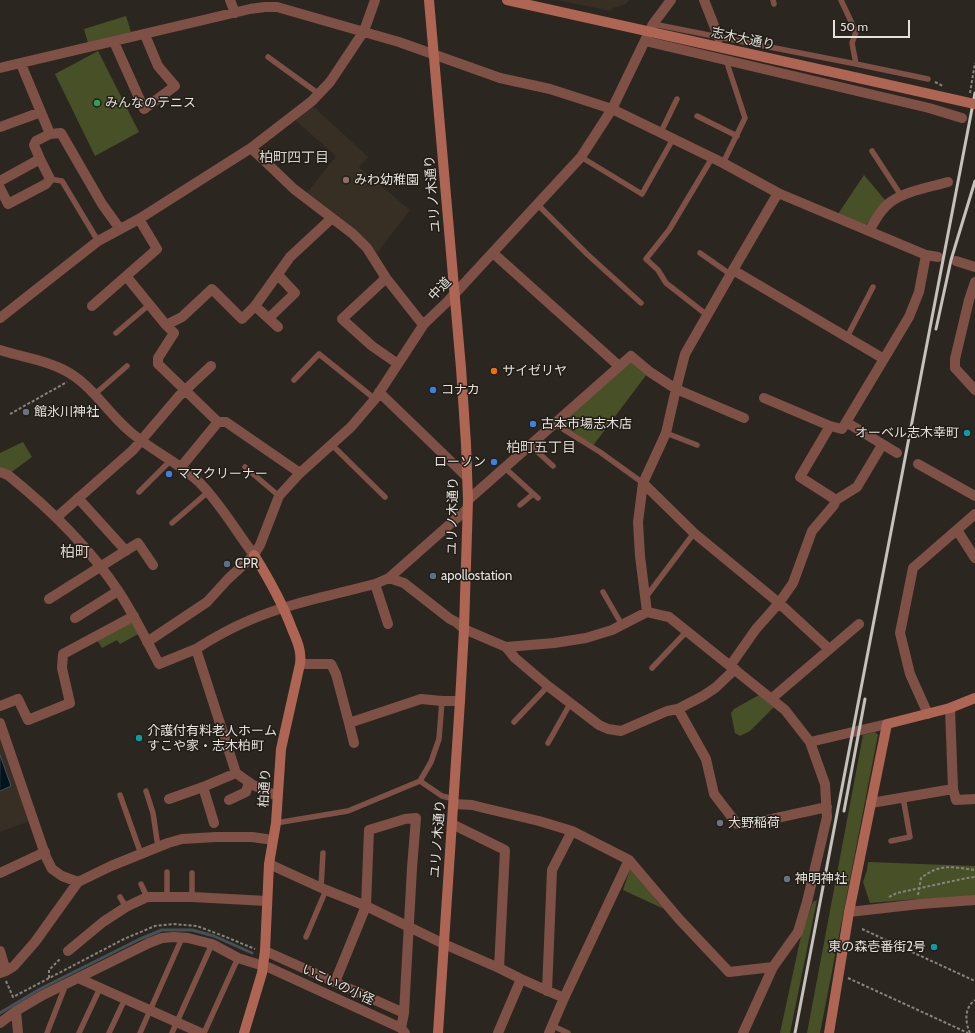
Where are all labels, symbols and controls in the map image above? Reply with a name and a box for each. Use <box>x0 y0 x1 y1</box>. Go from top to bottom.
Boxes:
scale bar <box>835 12 912 38</box>
text: 50 m <box>840 19 868 34</box>
street label: 志木大通り <box>710 25 776 53</box>
place label: みんなのテニス <box>105 95 196 111</box>
marker: みんなのテニス <box>92 98 102 108</box>
district label: 柏町四丁目 <box>259 150 329 166</box>
street label: ユリノ木通り <box>422 154 444 234</box>
place label: みわ幼稚園 <box>354 172 419 188</box>
marker: みわ幼稚園 <box>341 175 351 185</box>
street label: 中道 <box>425 274 455 304</box>
place label: サイゼリヤ <box>502 363 567 379</box>
marker: サイゼリヤ <box>489 366 499 376</box>
place label: コナカ <box>441 382 480 398</box>
marker: コナカ <box>428 385 438 395</box>
place label: 館氷川神社 <box>34 404 99 420</box>
marker: 館氷川神社 <box>21 407 31 417</box>
place label: 古本市場志木店 <box>541 416 632 432</box>
marker: 古本市場志木店 <box>528 419 538 429</box>
place label: オーベル志木幸町 <box>855 425 959 441</box>
marker: オーベル志木幸町 <box>962 428 972 438</box>
district label: 柏町五丁目 <box>506 440 576 456</box>
place label: ローソン <box>434 454 486 470</box>
marker: ローソン <box>489 457 499 467</box>
place label: ママクリーナー <box>177 466 268 482</box>
marker: ママクリーナー <box>164 469 174 479</box>
street label: ユリノ木通り <box>445 477 461 555</box>
district label: 柏町 <box>60 544 90 562</box>
place label: CPR <box>235 556 258 572</box>
marker: CPR <box>222 559 232 569</box>
place label: apollostation <box>441 568 512 584</box>
marker: apollostation <box>428 571 438 581</box>
place label: 介護付有料老人ホーム すこや家・志木柏町 <box>147 723 277 754</box>
marker: 介護付有料老人ホーム すこや家・志木柏町 <box>134 733 144 743</box>
street label: 柏通り <box>256 768 274 808</box>
street label: ユリノ木通り <box>427 800 449 878</box>
place label: 大野稲荷 <box>728 815 780 831</box>
marker: 大野稲荷 <box>715 818 725 828</box>
place label: 神明神社 <box>795 871 847 887</box>
marker: 神明神社 <box>782 874 792 884</box>
place label: 東の森壱番街2号 <box>828 939 926 955</box>
marker: 東の森壱番街2号 <box>929 942 939 952</box>
street label: いこいの小径 <box>299 961 377 1009</box>

